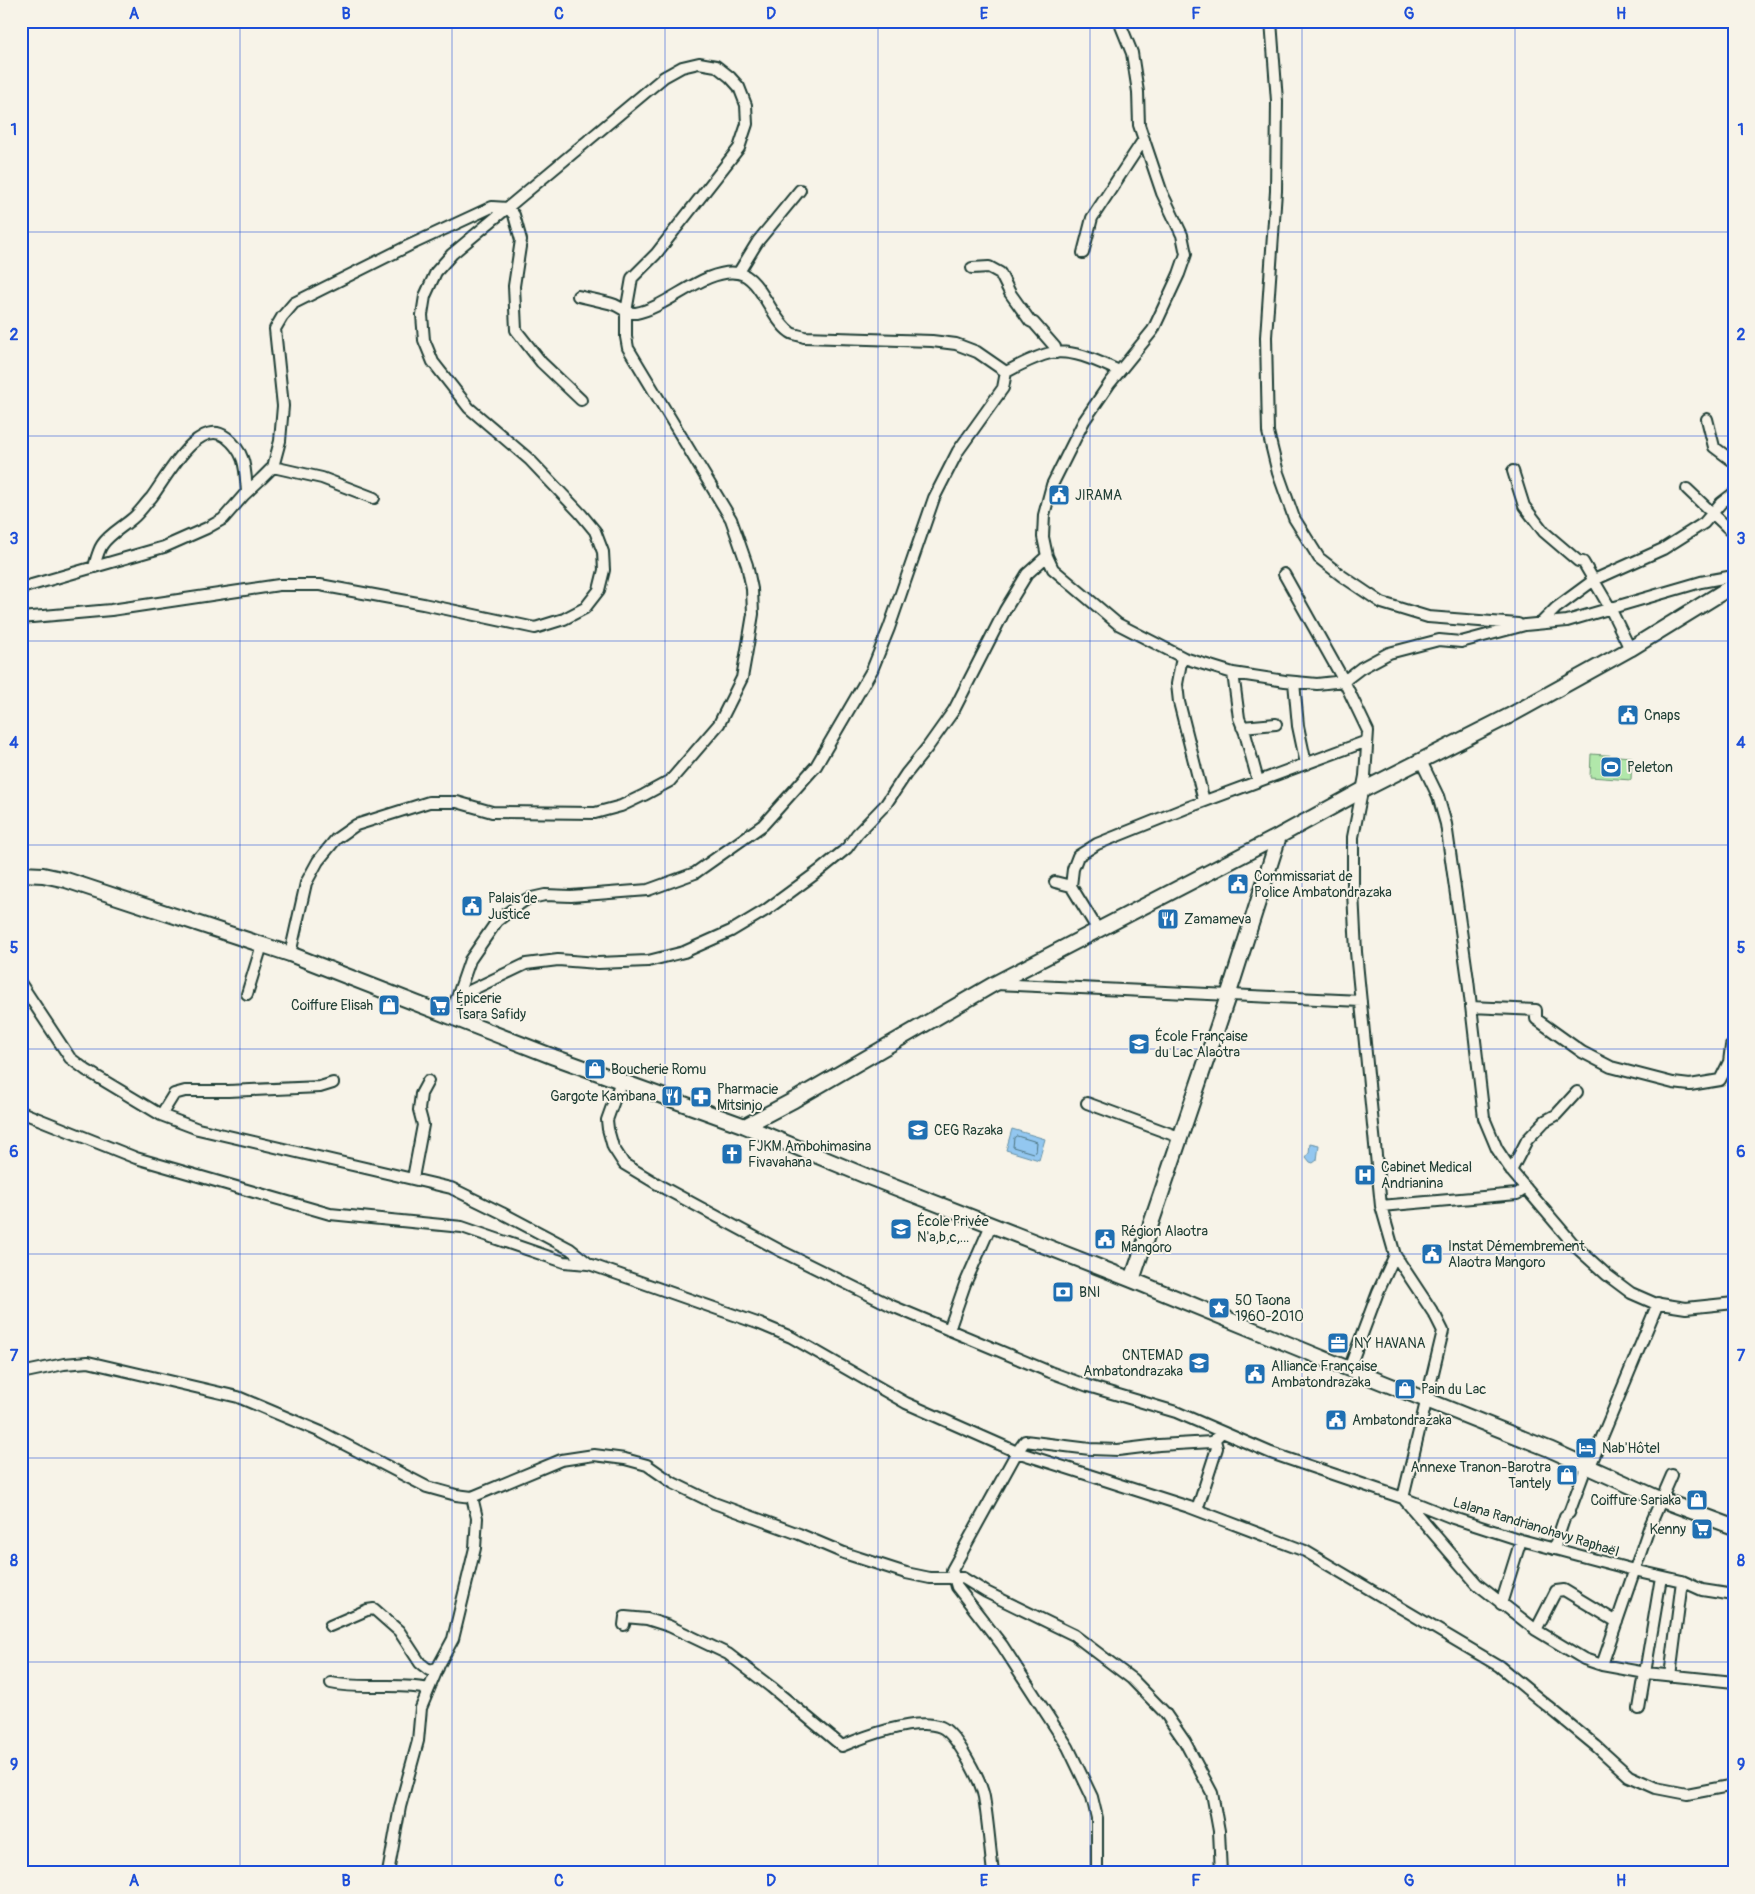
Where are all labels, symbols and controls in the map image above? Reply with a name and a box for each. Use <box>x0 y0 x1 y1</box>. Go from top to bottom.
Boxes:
text: A <box>129 4 140 24</box>
text: B <box>341 4 351 24</box>
text: C <box>554 4 564 24</box>
text: D <box>766 4 776 24</box>
text: E <box>980 4 989 24</box>
text: F <box>1191 4 1201 24</box>
text: G <box>1404 4 1415 24</box>
text: H <box>1616 4 1626 24</box>
text: 1 <box>11 120 17 140</box>
text: 1 <box>1738 120 1744 140</box>
text: 2 <box>10 325 19 345</box>
text: 2 <box>1737 325 1746 345</box>
public building icon: JIRAMA <box>1047 483 1071 507</box>
place label: JIRAMA <box>1075 487 1122 504</box>
text: 3 <box>10 529 19 549</box>
text: 3 <box>1737 529 1746 549</box>
public building icon: Cnaps <box>1616 703 1640 727</box>
place label: Cnaps <box>1644 707 1681 724</box>
text: 4 <box>9 733 19 753</box>
text: 4 <box>1736 733 1746 753</box>
sports icon: Peleton <box>1599 755 1623 779</box>
place label: Peleton <box>1627 759 1673 776</box>
place label: Commissariat de Police Ambatondrazaka <box>1254 868 1392 901</box>
public building icon: Commissariat de Police Ambatondrazaka <box>1226 872 1250 896</box>
place label: Palais de Justice <box>488 890 537 923</box>
public building icon: Palais de Justice <box>460 894 484 918</box>
restaurant icon: Zamameva <box>1156 907 1180 931</box>
place label: Zamameva <box>1184 911 1251 928</box>
text: 5 <box>10 938 19 958</box>
text: 5 <box>1737 938 1746 958</box>
place label: Épicerie Tsara Safidy <box>456 989 526 1023</box>
shop icon: Coiffure Elisah <box>377 993 401 1017</box>
supermarket icon: Épicerie Tsara Safidy <box>428 994 452 1018</box>
place label: Coiffure Elisah <box>291 997 373 1014</box>
place label: École Française du Lac Alaotra <box>1155 1027 1248 1061</box>
school or university icon: École Française du Lac Alaotra <box>1127 1032 1151 1056</box>
shop icon: Boucherie Romu <box>583 1057 607 1081</box>
place label: Boucherie Romu <box>611 1061 706 1078</box>
place label: Pharmacie Mitsinjo <box>717 1081 778 1114</box>
restaurant icon: Gargote Kambana <box>660 1084 684 1108</box>
pharmacy icon: Pharmacie Mitsinjo <box>689 1085 713 1109</box>
place label: Gargote Kambana <box>550 1088 656 1105</box>
school or university icon: CEG Razaka <box>906 1118 930 1142</box>
place label: CEG Razaka <box>934 1122 1003 1139</box>
place label: FJKM Ambohimasina Fivavahana <box>748 1138 871 1171</box>
text: 6 <box>9 1142 19 1162</box>
church icon: FJKM Ambohimasina Fivavahana <box>720 1142 744 1166</box>
text: 6 <box>1736 1142 1746 1162</box>
place label: Cabinet Medical Andrianina <box>1381 1159 1472 1192</box>
hospital icon: Cabinet Medical Andrianina <box>1353 1163 1377 1187</box>
place label: École Privée N'a,b,c,... <box>917 1212 989 1246</box>
school or university icon: École Privée N'a,b,c,... <box>889 1217 913 1241</box>
place label: Région Alaotra Mangoro <box>1121 1223 1208 1256</box>
public building icon: Région Alaotra Mangoro <box>1093 1227 1117 1251</box>
place label: Instat Démembrement Alaotra Mangoro <box>1448 1238 1585 1271</box>
public building icon: Instat Démembrement Alaotra Mangoro <box>1420 1242 1444 1266</box>
bank icon: BNI <box>1051 1280 1075 1304</box>
place label: BNI <box>1079 1284 1100 1301</box>
place label: 50 Taona 1960-2010 <box>1235 1292 1304 1325</box>
place icon: 50 Taona 1960-2010 <box>1207 1296 1231 1320</box>
office icon: NY HAVANA <box>1326 1331 1350 1355</box>
place label: NY HAVANA <box>1354 1335 1426 1352</box>
text: 7 <box>10 1346 19 1366</box>
text: 7 <box>1737 1346 1746 1366</box>
place label: CNTEMAD Ambatondrazaka <box>1083 1347 1183 1380</box>
school or university icon: CNTEMAD Ambatondrazaka <box>1187 1351 1211 1375</box>
place label: Alliance Française Ambatondrazaka <box>1271 1358 1377 1391</box>
public building icon: Alliance Française Ambatondrazaka <box>1243 1362 1267 1386</box>
shop icon: Pain du Lac <box>1393 1377 1417 1401</box>
place label: Pain du Lac <box>1421 1381 1486 1398</box>
public building icon: Ambatondrazaka <box>1324 1408 1348 1432</box>
place label: Ambatondrazaka <box>1352 1412 1452 1429</box>
hotel icon: Nab'Hôtel <box>1574 1436 1598 1460</box>
place label: Nab'Hôtel <box>1602 1440 1660 1457</box>
place label: Annexe Tranon-Barotra Tantely <box>1410 1459 1551 1492</box>
shop icon: Annexe Tranon-Barotra Tantely <box>1555 1463 1579 1487</box>
shop icon: Coiffure Sariaka <box>1685 1488 1709 1512</box>
place label: Coiffure Sariaka <box>1590 1492 1681 1509</box>
street label: Lalana Randrianohavy Raphaël <box>1451 1494 1621 1560</box>
supermarket icon: Kenny <box>1690 1517 1714 1541</box>
place label: Kenny <box>1649 1521 1686 1538</box>
text: 8 <box>10 1551 18 1571</box>
text: 8 <box>1737 1551 1745 1571</box>
text: 9 <box>10 1755 18 1775</box>
text: 9 <box>1737 1755 1745 1775</box>
text: A <box>129 1871 140 1891</box>
text: B <box>341 1871 351 1891</box>
text: C <box>554 1871 564 1891</box>
text: D <box>766 1871 776 1891</box>
text: E <box>980 1871 989 1891</box>
text: F <box>1191 1871 1201 1891</box>
text: G <box>1404 1871 1415 1891</box>
text: H <box>1616 1871 1626 1891</box>

